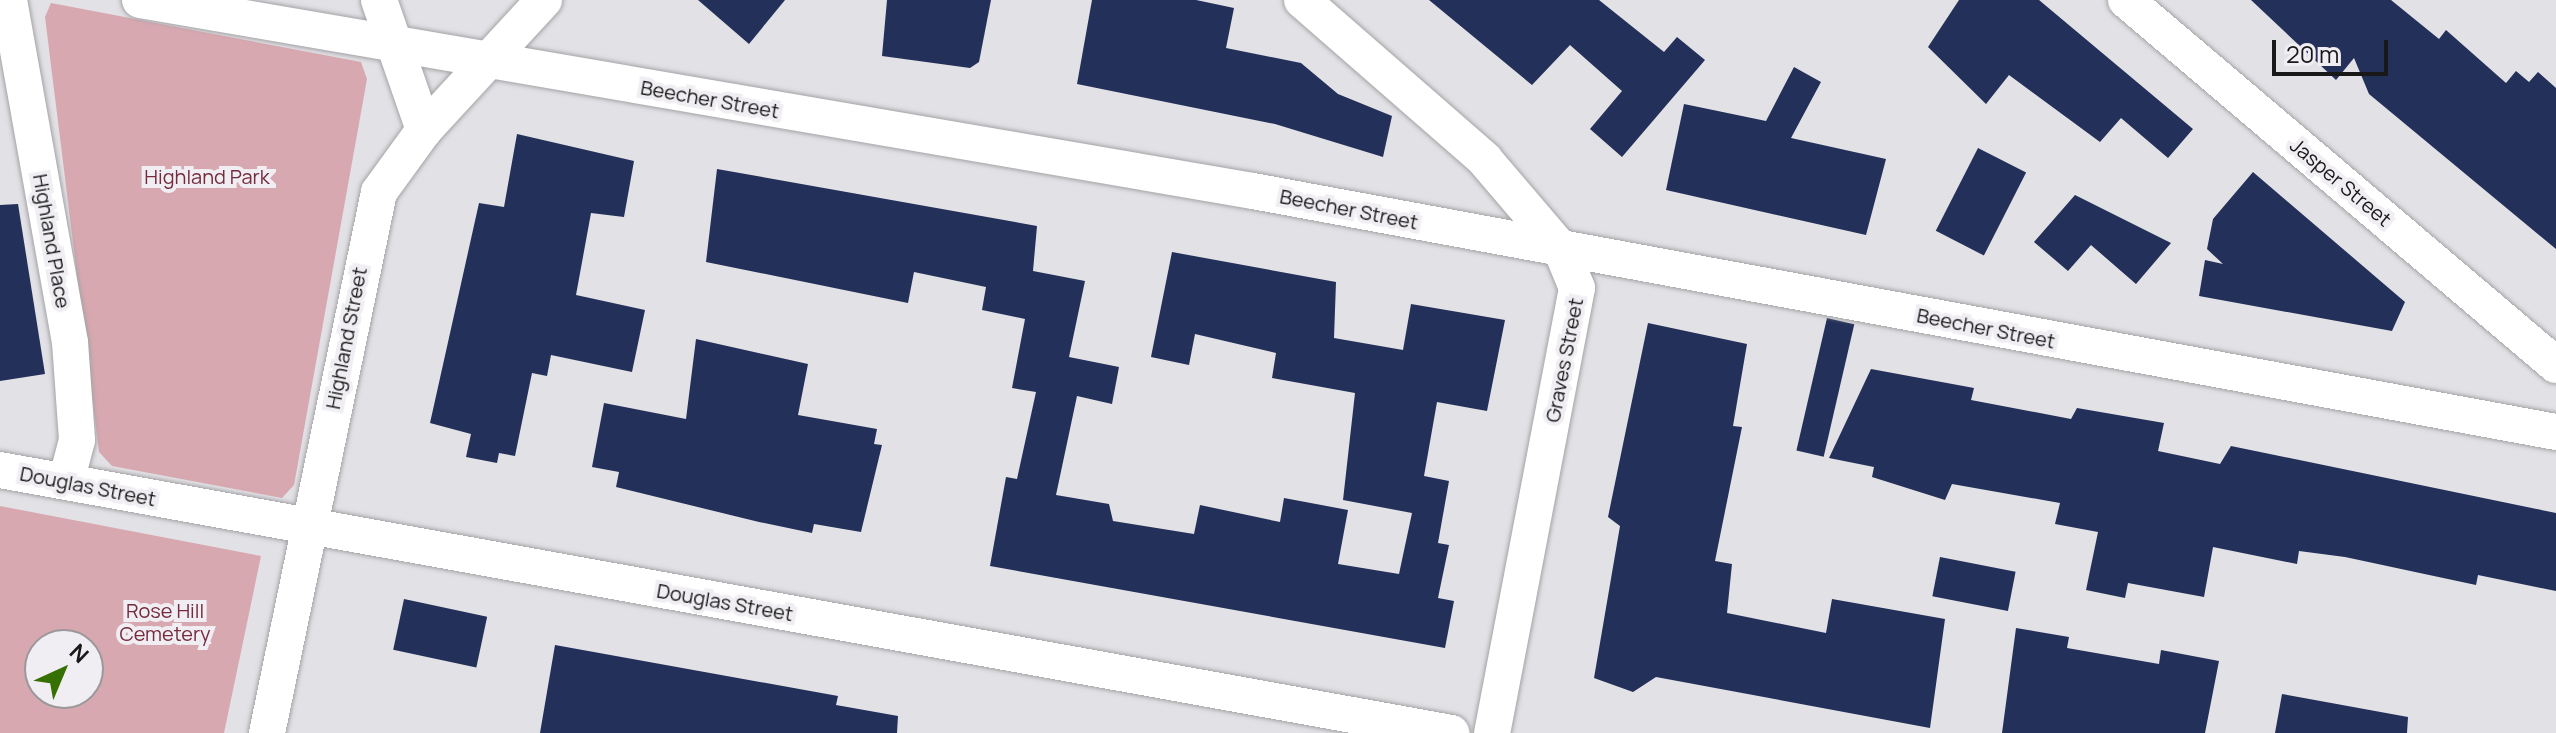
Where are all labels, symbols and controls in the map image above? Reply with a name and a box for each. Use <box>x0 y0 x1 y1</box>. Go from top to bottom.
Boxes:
scale bar <box>2276 24 2392 74</box>
text: 20 m <box>2286 37 2339 70</box>
street label: Beecher Street <box>639 75 781 123</box>
street label: Jasper Street <box>2286 133 2396 231</box>
park label: Highland Park <box>144 164 270 188</box>
street label: Highland Place <box>28 172 76 310</box>
street label: Beecher Street <box>1278 184 1420 234</box>
street label: Highland Street <box>320 265 372 411</box>
street label: Graves Street <box>1540 296 1588 424</box>
street label: Beecher Street <box>1915 303 2057 353</box>
street label: Douglas Street <box>18 461 158 511</box>
street label: Douglas Street <box>655 578 795 626</box>
park label: Rose Hill Cemetery <box>119 598 211 645</box>
north arrow <box>24 629 104 709</box>
text: N <box>63 637 95 669</box>

